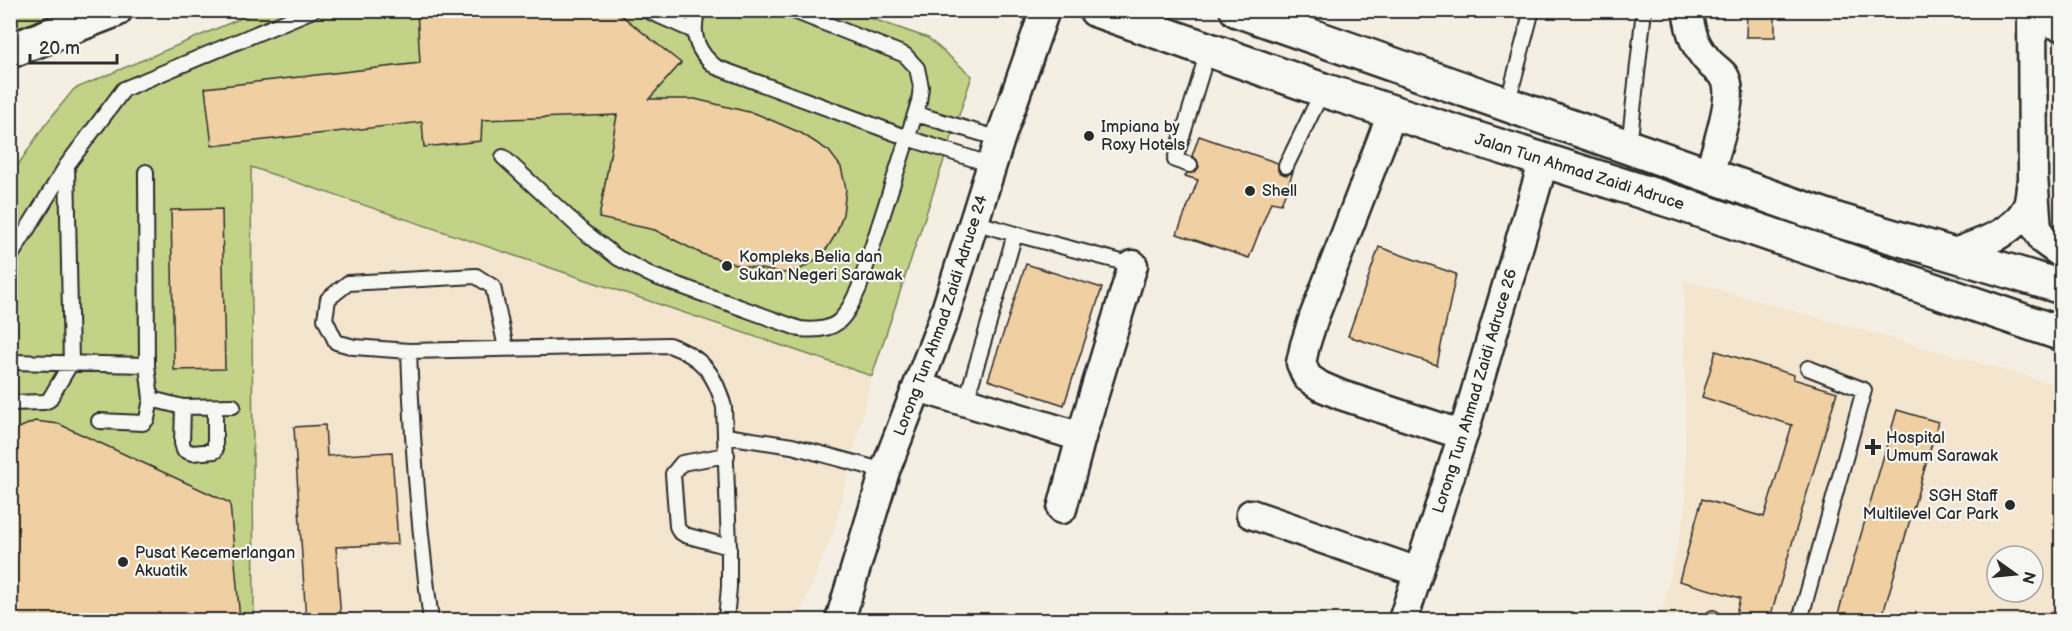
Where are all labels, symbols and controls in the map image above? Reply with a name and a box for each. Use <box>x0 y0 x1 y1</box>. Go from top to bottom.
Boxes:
scale bar <box>30 27 117 65</box>
text: 20 m <box>39 38 80 59</box>
place label: Impiana by Roxy Hotels <box>1101 118 1185 155</box>
marker: Impiana by Roxy Hotels <box>1082 129 1096 143</box>
street label: Jalan Tun Ahmad Zaidi Adruce <box>1472 129 1687 214</box>
place label: Shell <box>1262 182 1297 201</box>
marker: Shell <box>1243 184 1257 198</box>
street label: Lorong Tun Ahmad Zaidi Adruce 24 <box>890 192 991 439</box>
place label: Kompleks Belia dan Sukan Negeri Sarawak <box>739 248 902 285</box>
marker: Kompleks Belia dan Sukan Negeri Sarawak <box>720 259 734 273</box>
street label: Lorong Tun Ahmad Zaidi Adruce 26 <box>1429 266 1521 516</box>
place label: Hospital Umum Sarawak <box>1886 429 1998 466</box>
marker: Hospital Umum Sarawak <box>1864 438 1882 456</box>
place label: SGH Staff Multilevel Car Park <box>1863 487 1998 524</box>
marker: SGH Staff Multilevel Car Park <box>2003 498 2017 512</box>
place label: Pusat Kecemerlangan Akuatik <box>135 544 295 581</box>
north arrow <box>1985 544 2045 604</box>
marker: Pusat Kecemerlangan Akuatik <box>116 555 130 569</box>
text: N <box>2017 569 2039 586</box>

